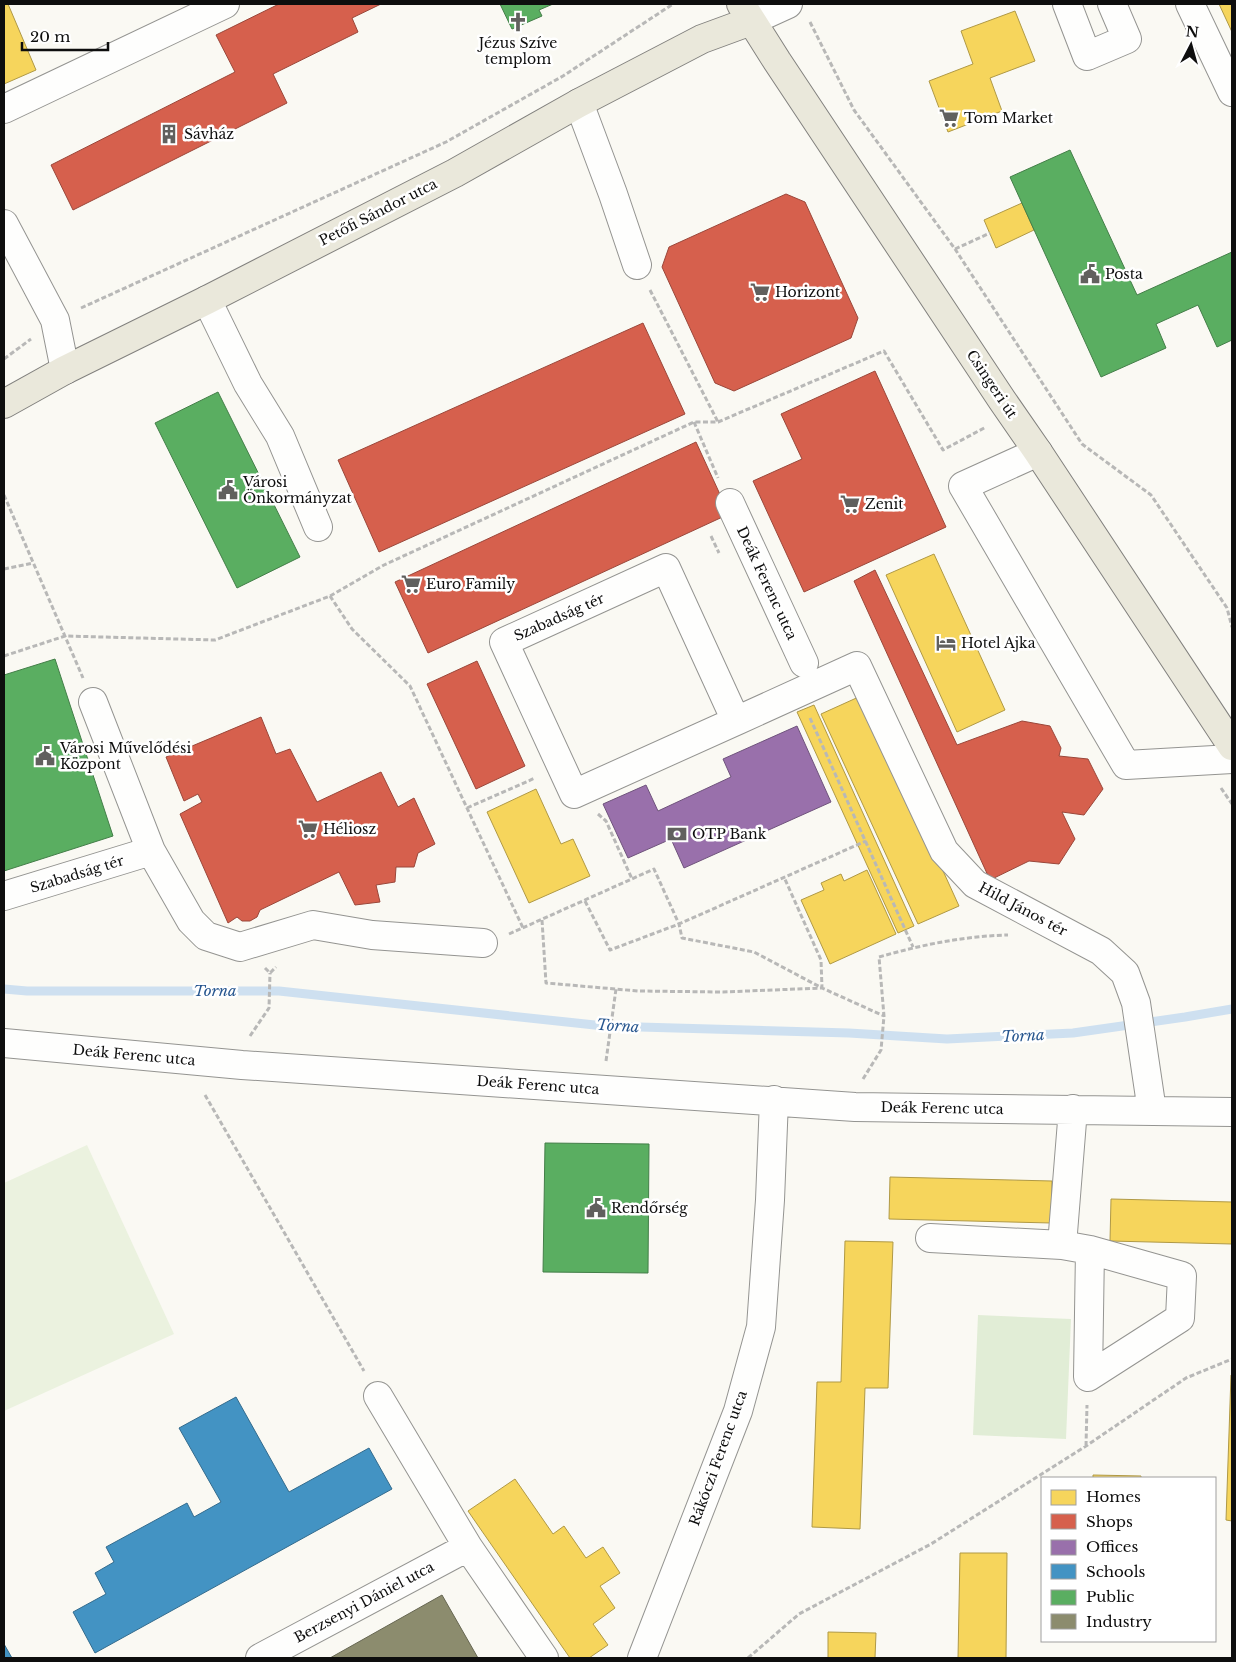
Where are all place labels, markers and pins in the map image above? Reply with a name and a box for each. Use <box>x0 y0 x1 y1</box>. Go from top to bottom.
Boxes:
church icon: Jézus Szíve templom <box>507 11 529 33</box>
place label: Jézus Szíve templom <box>477 34 557 68</box>
supermarket icon: Tom Market <box>938 107 960 129</box>
place label: Tom Market <box>964 109 1054 127</box>
building icon: Sávház <box>158 123 180 145</box>
place label: Sávház <box>184 125 234 143</box>
public building icon: Posta <box>1079 263 1101 285</box>
place label: Posta <box>1105 265 1143 283</box>
supermarket icon: Horizont <box>749 281 771 303</box>
place label: Horizont <box>775 283 841 301</box>
place label: Városi Önkormányzat <box>242 473 352 507</box>
public building icon: Városi Önkormányzat <box>217 479 239 501</box>
supermarket icon: Zenit <box>839 493 861 515</box>
place label: Zenit <box>865 495 904 513</box>
supermarket icon: Euro Family <box>400 573 422 595</box>
place label: Euro Family <box>426 575 515 593</box>
hotel icon: Hotel Ajka <box>935 632 957 654</box>
place label: Hotel Ajka <box>961 634 1036 652</box>
place label: Városi Művelődési Központ <box>59 739 191 773</box>
public building icon: Városi Művelődési Központ <box>34 745 56 767</box>
supermarket icon: Héliosz <box>297 818 319 840</box>
place label: Héliosz <box>323 820 376 838</box>
bank icon: OTP Bank <box>666 823 688 845</box>
place label: OTP Bank <box>692 825 767 843</box>
public building icon: Rendőrség <box>585 1197 607 1219</box>
place label: Rendőrség <box>611 1199 688 1217</box>

